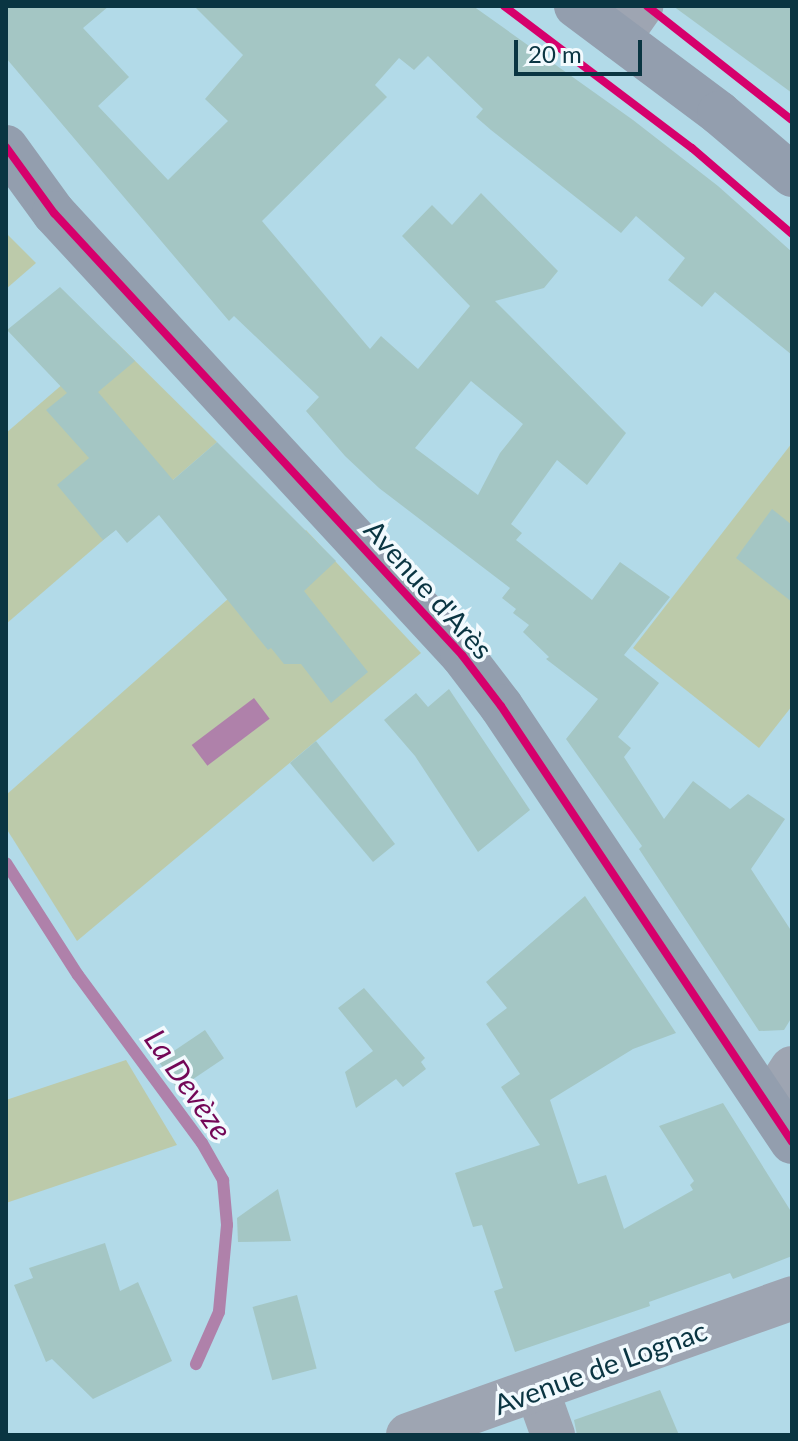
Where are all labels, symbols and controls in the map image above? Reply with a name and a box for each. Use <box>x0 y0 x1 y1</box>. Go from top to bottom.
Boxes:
scale bar <box>518 24 646 74</box>
text: 20 m <box>528 39 582 68</box>
street label: Avenue d'Arès <box>358 513 500 665</box>
water label: La Devèze <box>138 1022 240 1146</box>
street label: Avenue de Lognac <box>489 1313 711 1421</box>

